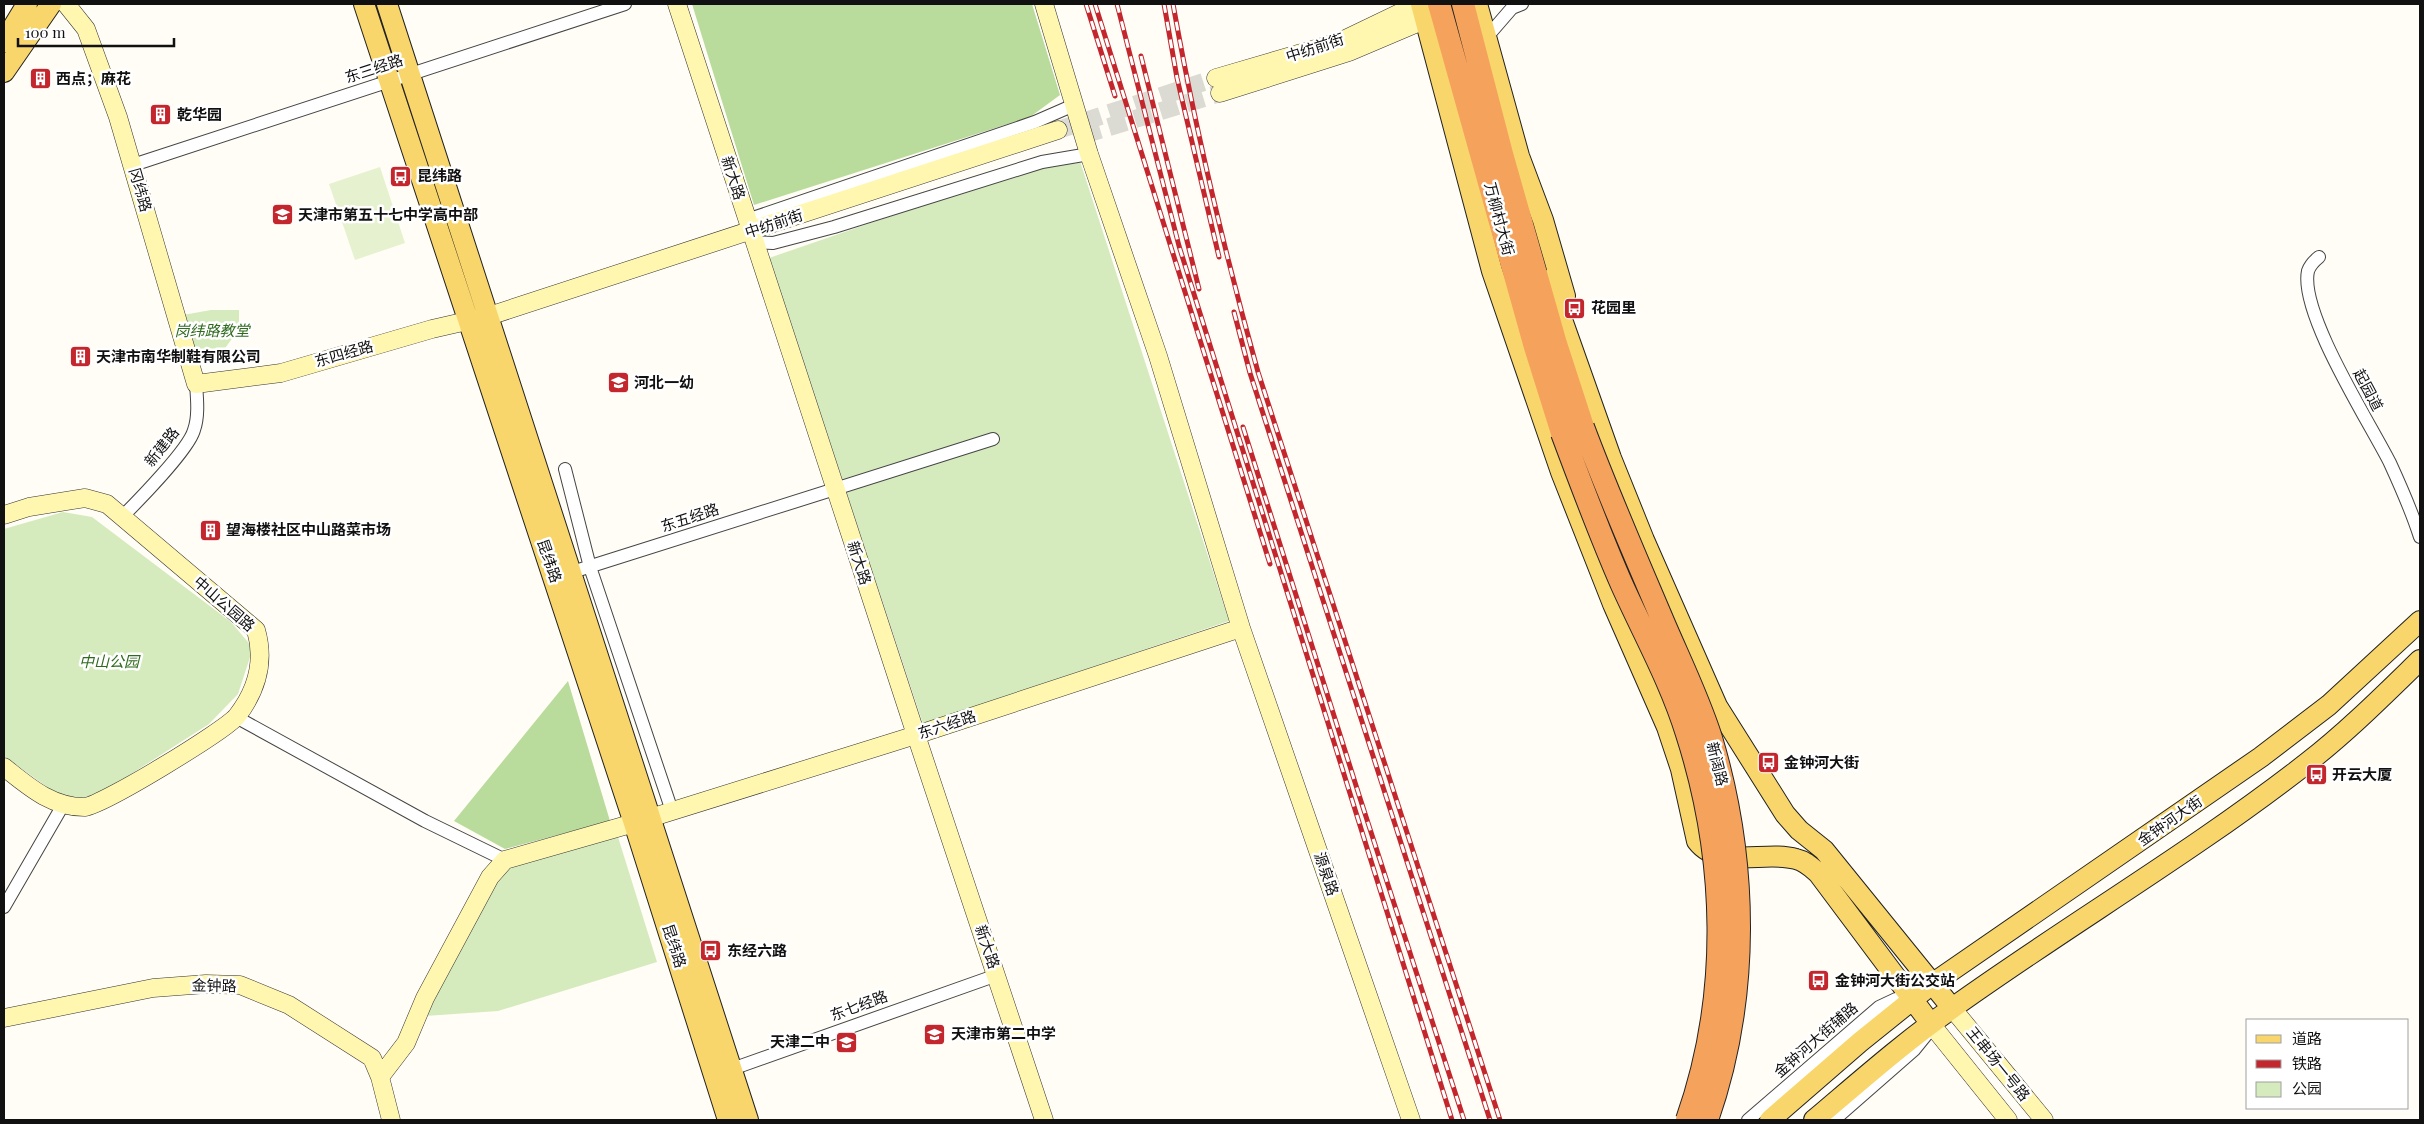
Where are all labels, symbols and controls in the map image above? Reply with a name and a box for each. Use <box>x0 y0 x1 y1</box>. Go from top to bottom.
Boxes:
scale bar <box>18 15 174 47</box>
text: 100 m <box>25 22 66 42</box>
street label: 中纺前街 <box>1283 28 1346 66</box>
street label: 东三经路 <box>342 49 405 87</box>
building icon: 西点；麻花 <box>28 67 52 91</box>
place label: 西点；麻花 <box>56 68 131 88</box>
building icon: 乾华园 <box>149 103 173 127</box>
place label: 乾华园 <box>177 104 222 124</box>
street label: 新大路 <box>717 153 750 202</box>
bus stop icon: 昆纬路 <box>389 164 413 188</box>
street label: 冈纬路 <box>125 165 157 214</box>
place label: 昆纬路 <box>417 165 462 185</box>
street label: 万柳村大街 <box>1481 180 1519 258</box>
school or university icon: 天津市第五十七中学高中部 <box>270 203 294 227</box>
place label: 天津市第五十七中学高中部 <box>298 204 478 224</box>
street label: 中纺前街 <box>742 204 805 242</box>
bus stop icon: 花园里 <box>1563 296 1587 320</box>
place label: 花园里 <box>1591 297 1636 317</box>
park label: 岗纬路教堂 <box>174 320 251 340</box>
street label: 东四经路 <box>312 335 375 371</box>
building icon: 天津市南华制鞋有限公司 <box>68 345 92 369</box>
place label: 天津市南华制鞋有限公司 <box>96 346 261 366</box>
street label: 起园道 <box>2349 364 2388 414</box>
school or university icon: 河北一幼 <box>606 371 630 395</box>
place label: 河北一幼 <box>634 372 694 392</box>
street label: 新建路 <box>139 422 183 470</box>
street label: 东五经路 <box>658 498 721 536</box>
building icon: 望海楼社区中山路菜市场 <box>198 518 222 542</box>
place label: 望海楼社区中山路菜市场 <box>226 519 391 539</box>
street label: 昆纬路 <box>533 536 567 585</box>
street label: 新大路 <box>843 538 876 587</box>
street label: 中山公园路 <box>190 571 260 635</box>
park label: 中山公园 <box>79 651 141 671</box>
street label: 东六经路 <box>915 705 978 743</box>
street label: 新阔路 <box>1703 739 1733 788</box>
bus stop icon: 金钟河大街 <box>1756 751 1780 775</box>
place label: 金钟河大街 <box>1784 752 1859 772</box>
bus stop icon: 开云大厦 <box>2304 763 2328 787</box>
place label: 开云大厦 <box>2332 764 2392 784</box>
street label: 金钟河大街 <box>2133 790 2206 850</box>
street label: 源泉路 <box>1310 849 1344 898</box>
street label: 昆纬路 <box>658 921 691 970</box>
street label: 新大路 <box>971 922 1005 971</box>
bus stop icon: 东经六路 <box>699 939 723 963</box>
place label: 东经六路 <box>727 940 787 960</box>
bus stop icon: 金钟河大街公交站 <box>1807 969 1831 993</box>
place label: 金钟河大街公交站 <box>1835 970 1955 990</box>
street label: 金钟路 <box>191 975 237 995</box>
street label: 东七经路 <box>827 985 890 1025</box>
street label: 金钟河大街辅路 <box>1769 997 1862 1081</box>
legend <box>2246 1019 2409 1109</box>
school or university icon: 天津市第二中学 <box>923 1022 947 1046</box>
street label: 王串场一号路 <box>1963 1022 2035 1105</box>
place label: 天津市第二中学 <box>951 1023 1056 1043</box>
text: 道路 <box>2292 1028 2322 1048</box>
school or university icon: 天津二中 <box>834 1030 858 1054</box>
place label: 天津二中 <box>770 1031 830 1051</box>
text: 铁路 <box>2292 1053 2322 1073</box>
text: 公园 <box>2292 1078 2322 1098</box>

